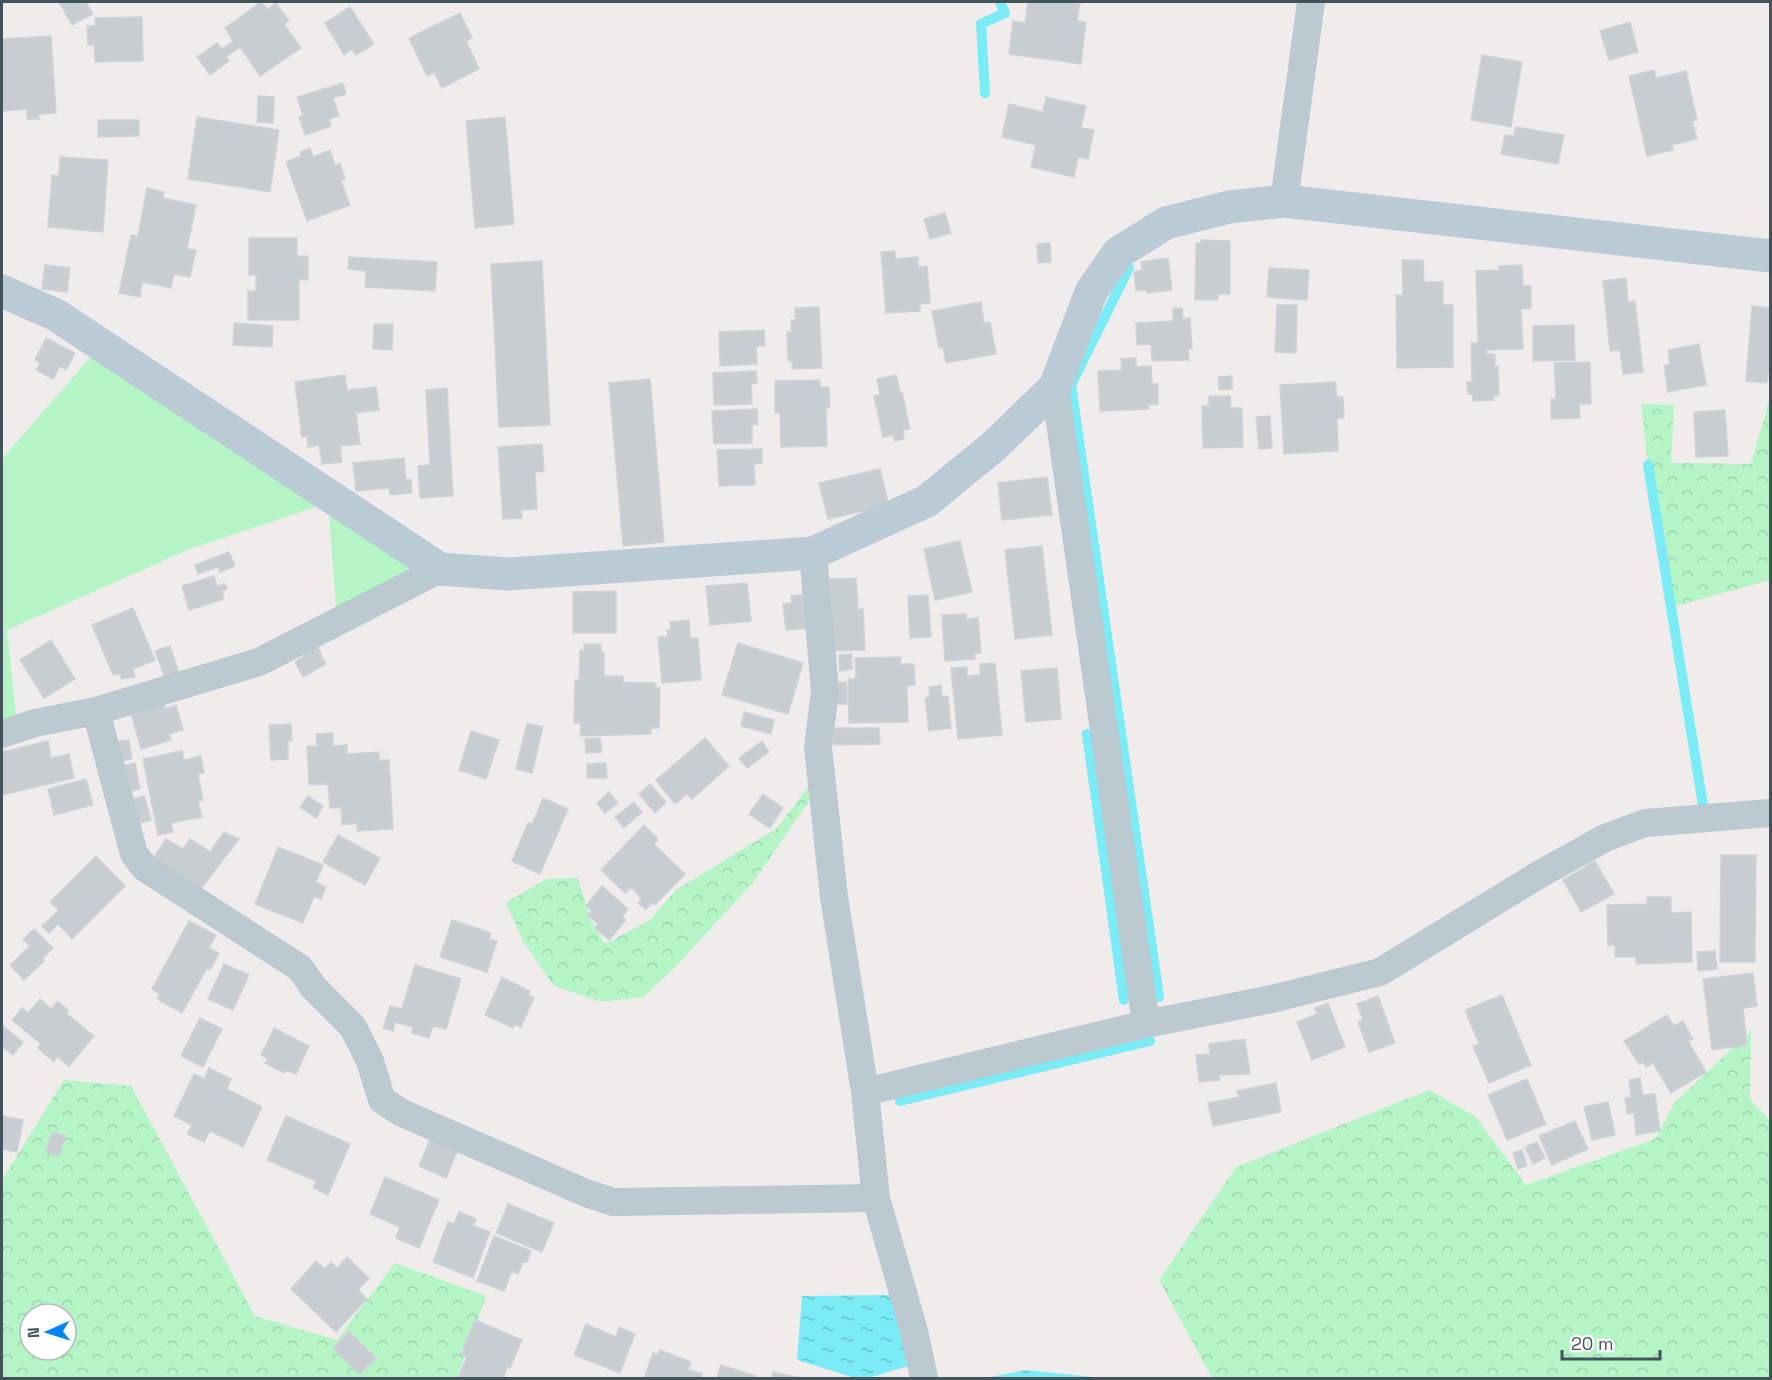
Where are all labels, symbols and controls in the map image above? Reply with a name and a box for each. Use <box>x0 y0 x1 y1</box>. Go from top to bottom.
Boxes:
north arrow <box>18 1302 78 1362</box>
scale bar <box>1562 1323 1660 1361</box>
text: N <box>23 1327 44 1339</box>
text: 20 m <box>1571 1332 1614 1355</box>

